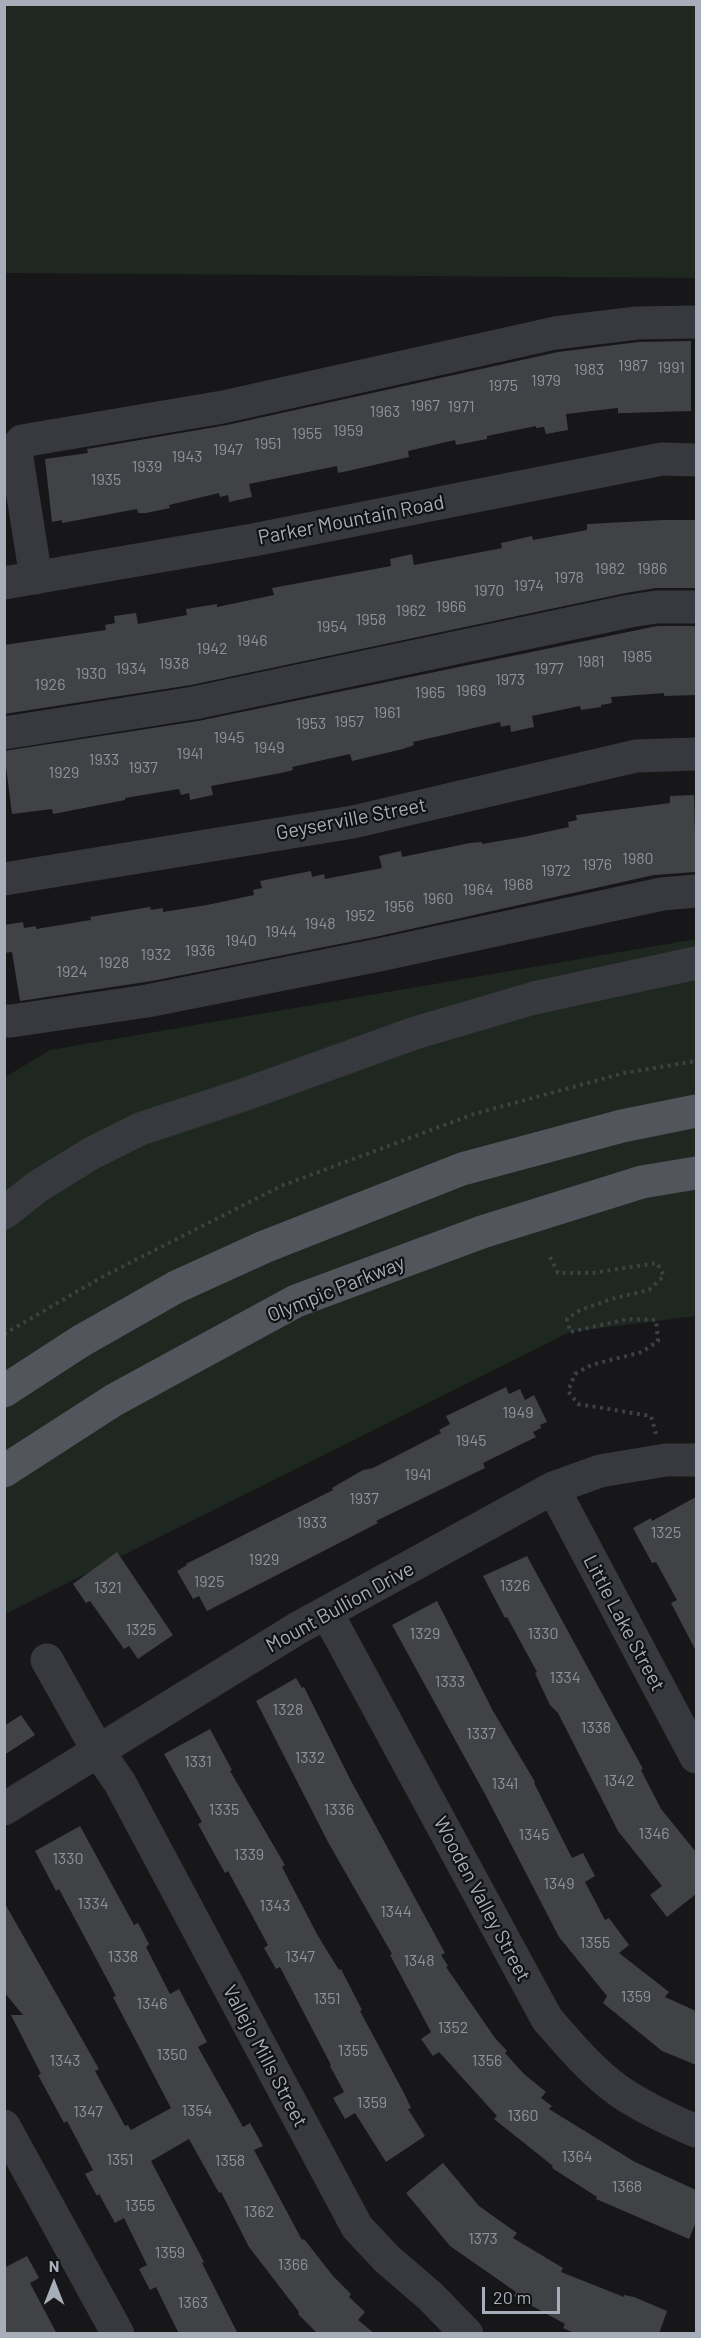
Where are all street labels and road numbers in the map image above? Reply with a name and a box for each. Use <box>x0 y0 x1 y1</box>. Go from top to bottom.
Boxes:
street label: Parker Mountain Road <box>256 490 446 550</box>
street label: Geyserville Street <box>274 793 428 845</box>
street label: Olympic Parkway <box>264 1250 408 1328</box>
street label: Little Lake Street <box>578 1551 670 1695</box>
street label: Mount Bullion Drive <box>262 1556 418 1658</box>
street label: Wooden Valley Street <box>428 1812 536 1986</box>
street label: Vallejo Mills Street <box>217 1981 313 2131</box>

